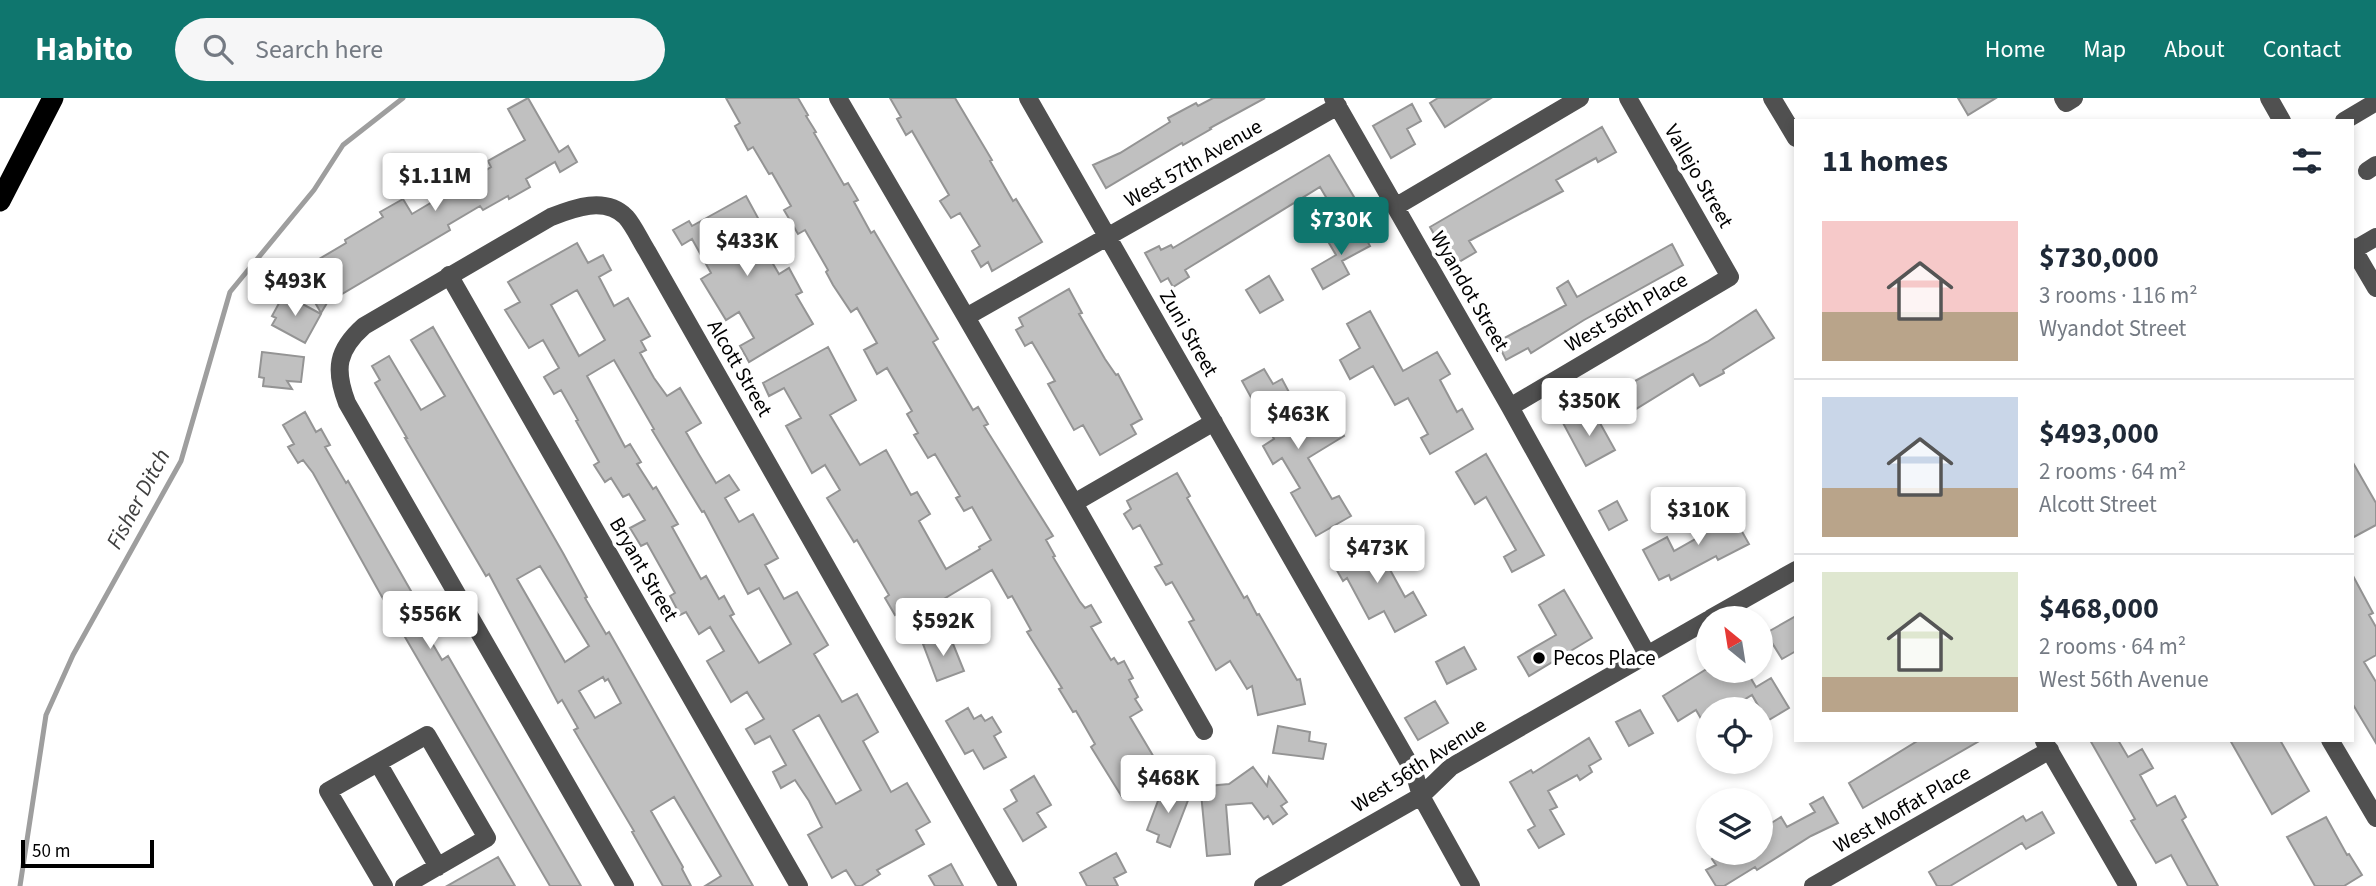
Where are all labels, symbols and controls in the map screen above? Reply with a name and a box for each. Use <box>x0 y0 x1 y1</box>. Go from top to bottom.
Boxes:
search box <box>175 18 665 81</box>
text: Habito <box>35 26 133 73</box>
icon: search <box>199 30 237 68</box>
text: Search here <box>255 31 383 68</box>
text: Home <box>1985 32 2045 67</box>
text: Map <box>2083 32 2126 67</box>
text: About <box>2164 32 2225 67</box>
text: Contact <box>2263 32 2341 67</box>
street label: West 57th Avenue <box>1118 111 1268 215</box>
street label: Vallejo Street <box>1657 119 1741 233</box>
text: 11 homes <box>1822 140 1948 183</box>
icon: filters <box>2288 142 2326 180</box>
pin: $1.11M <box>378 153 492 213</box>
text: $1.11M <box>398 159 472 192</box>
pin: $730K <box>1292 198 1390 257</box>
text: $730K <box>1310 203 1372 236</box>
pin: $433K <box>698 218 796 278</box>
text: $433K <box>716 224 778 257</box>
street label: Wyandot Street <box>1423 225 1517 357</box>
text: $730,000 <box>2039 236 2159 279</box>
icon: home <box>1878 249 1962 333</box>
pin: $493K <box>246 258 344 318</box>
text: $493K <box>264 264 326 297</box>
street label: West 56th Place <box>1559 265 1693 359</box>
text: 3 rooms · 116 m² <box>2039 279 2198 312</box>
street label: Zuni Street <box>1152 284 1226 382</box>
text: Wyandot Street <box>2039 312 2186 345</box>
street label: Alcott Street <box>700 314 780 422</box>
pin: $350K <box>1540 378 1638 438</box>
text: $350K <box>1558 384 1620 417</box>
pin: $463K <box>1249 392 1347 451</box>
text: $463K <box>1267 397 1329 430</box>
text: $493,000 <box>2039 412 2159 455</box>
icon: home <box>1878 425 1962 509</box>
water label: Fisher Ditch <box>98 443 178 555</box>
text: 2 rooms · 64 m² <box>2039 455 2186 488</box>
pin: $310K <box>1649 488 1747 547</box>
text: Alcott Street <box>2039 488 2157 521</box>
text: $310K <box>1667 493 1729 526</box>
street label: Bryant Street <box>602 511 686 627</box>
pin: $473K <box>1328 526 1426 585</box>
text: $473K <box>1346 531 1408 564</box>
text: $468,000 <box>2039 587 2159 630</box>
pin: $556K <box>381 592 479 651</box>
text: $556K <box>399 597 461 630</box>
pin: $592K <box>894 598 992 658</box>
icon: home <box>1878 600 1962 684</box>
text: $592K <box>912 604 974 637</box>
north arrow <box>1696 606 1773 682</box>
map controls <box>1696 606 1773 865</box>
text: 2 rooms · 64 m² <box>2039 630 2186 663</box>
place label: Pecos Place <box>1553 643 1656 673</box>
marker: Pecos Place <box>1531 650 1547 666</box>
text: West 56th Avenue <box>2039 663 2209 696</box>
button: locate <box>1696 697 1773 774</box>
street label: West 56th Avenue <box>1346 710 1492 820</box>
pin: $468K <box>1119 756 1217 815</box>
street label: West Moffat Place <box>1828 758 1976 860</box>
text: $468K <box>1137 761 1199 794</box>
button: layers <box>1696 788 1773 865</box>
scale bar <box>21 837 154 869</box>
text: 50 m <box>32 838 70 865</box>

